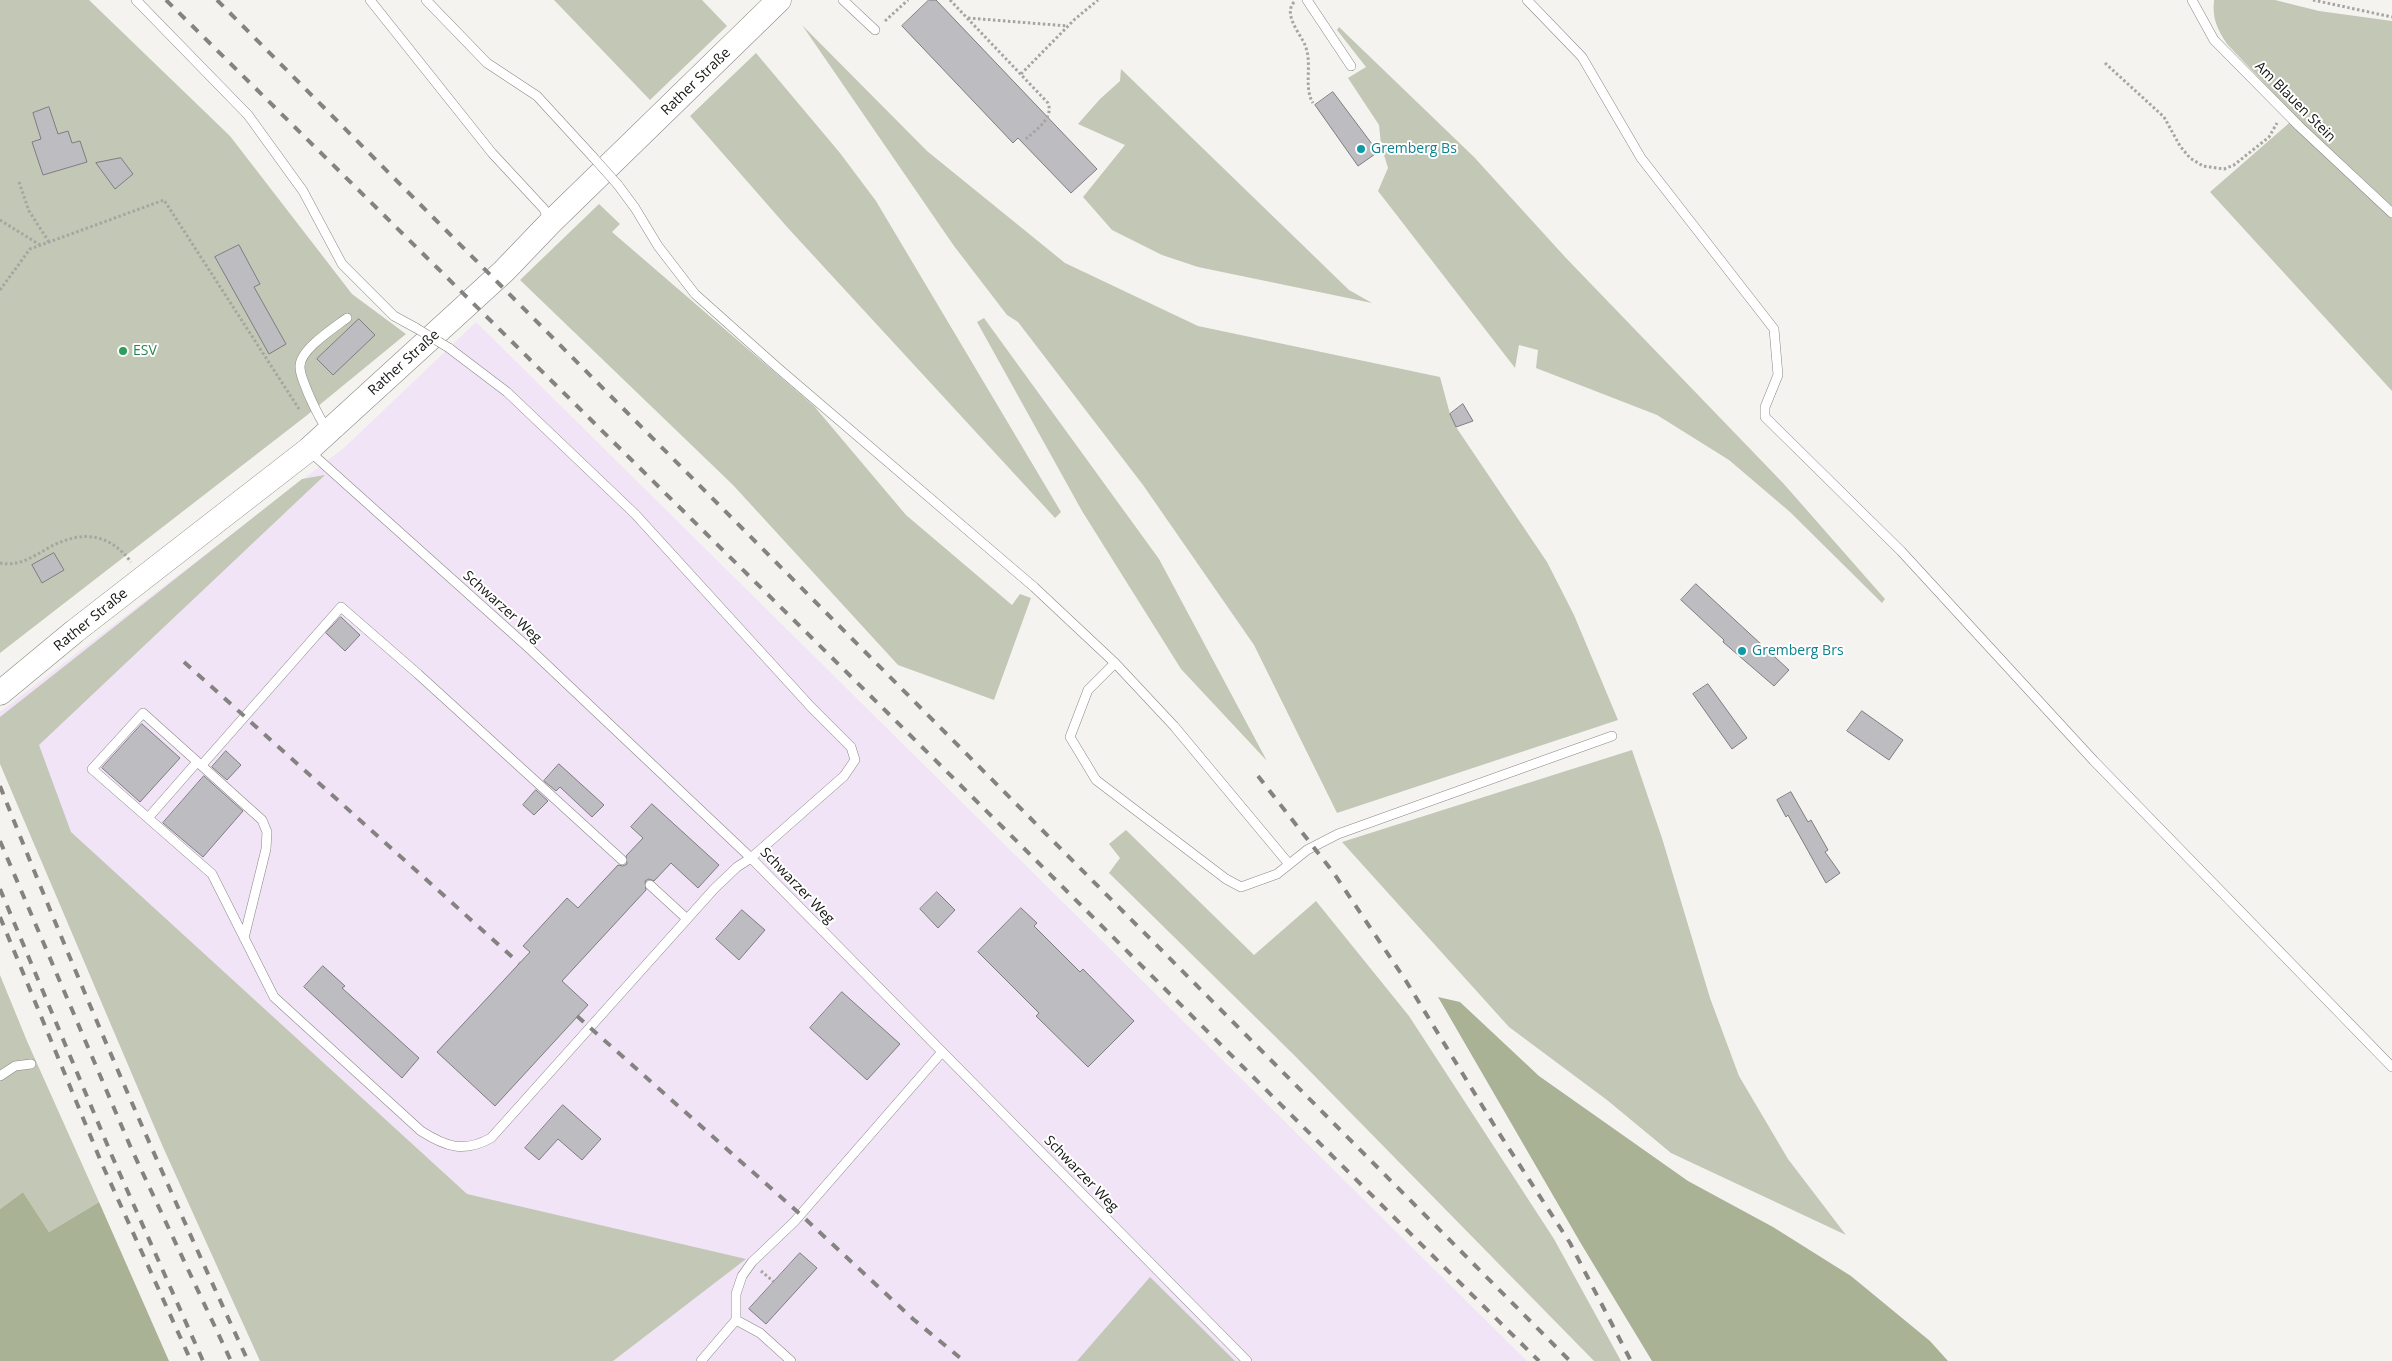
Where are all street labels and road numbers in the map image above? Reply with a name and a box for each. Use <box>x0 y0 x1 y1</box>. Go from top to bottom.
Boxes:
street label: Rather Straße <box>658 45 734 119</box>
street label: Am Blauen Stein <box>2251 58 2339 146</box>
street label: Rather Straße <box>365 327 443 399</box>
street label: Schwarzer Weg <box>459 567 545 647</box>
street label: Rather Straße <box>51 585 131 655</box>
street label: Schwarzer Weg <box>756 844 838 928</box>
street label: Schwarzer Weg <box>1040 1132 1122 1216</box>

